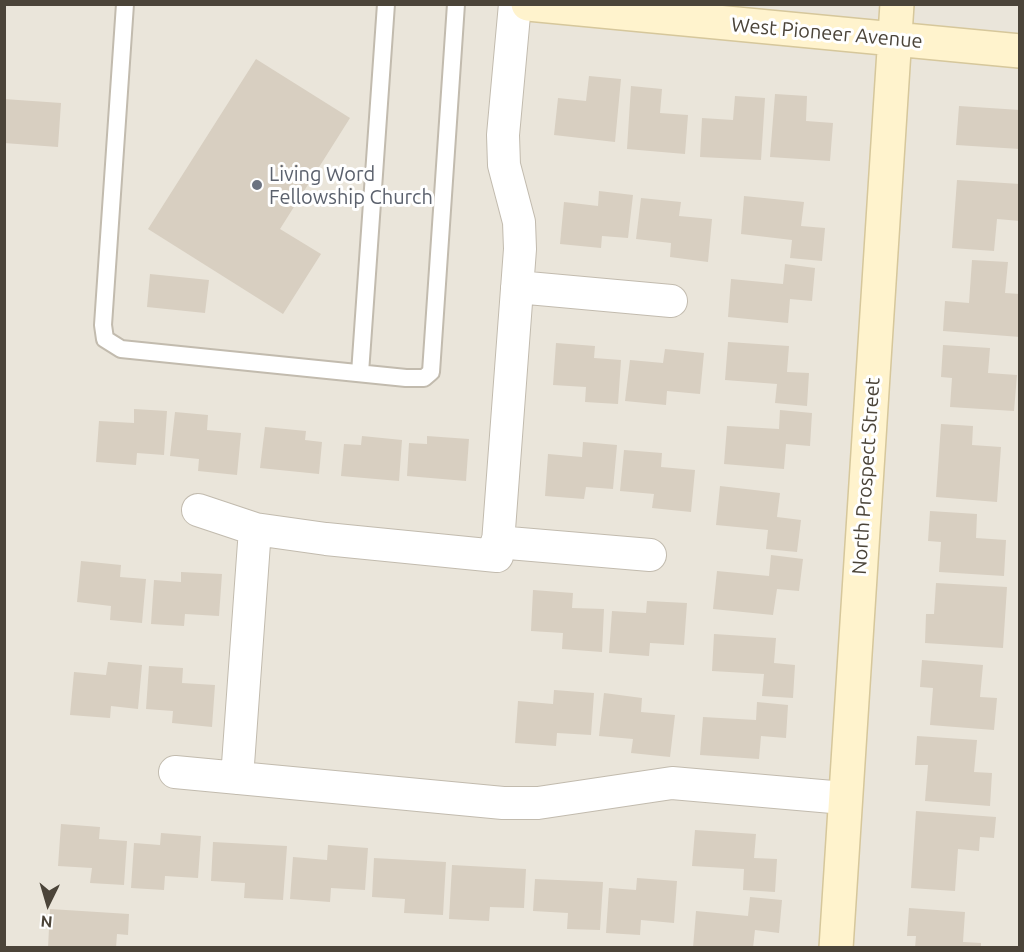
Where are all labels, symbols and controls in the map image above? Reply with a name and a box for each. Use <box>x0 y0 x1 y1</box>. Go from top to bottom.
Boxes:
street label: West Pioneer Avenue <box>730 13 924 53</box>
place label: Living Word Fellowship Church <box>269 162 433 209</box>
marker: Living Word Fellowship Church <box>250 178 264 192</box>
street label: North Prospect Street <box>847 377 885 575</box>
north arrow <box>18 874 78 934</box>
text: N <box>40 912 53 931</box>

